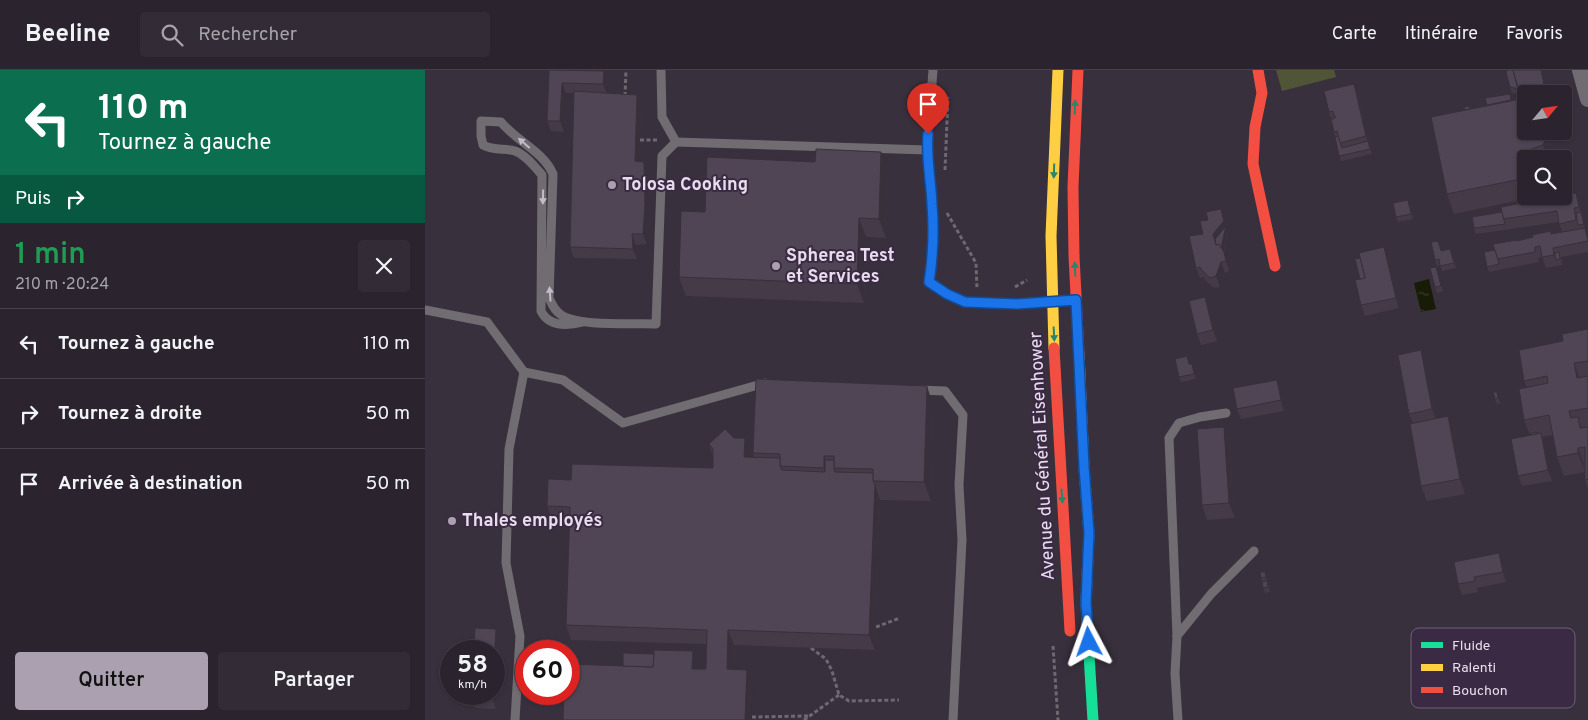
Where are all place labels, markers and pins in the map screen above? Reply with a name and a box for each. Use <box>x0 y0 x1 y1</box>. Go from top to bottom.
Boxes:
pin <box>907 83 949 134</box>
place label: Tolosa Cooking <box>622 174 748 197</box>
marker: Tolosa Cooking <box>606 179 618 191</box>
place label: Spherea Test et Services <box>786 245 895 289</box>
marker: Spherea Test et Services <box>770 260 782 272</box>
place label: Thales employés <box>462 510 602 533</box>
marker: Thales employés <box>446 515 458 527</box>

